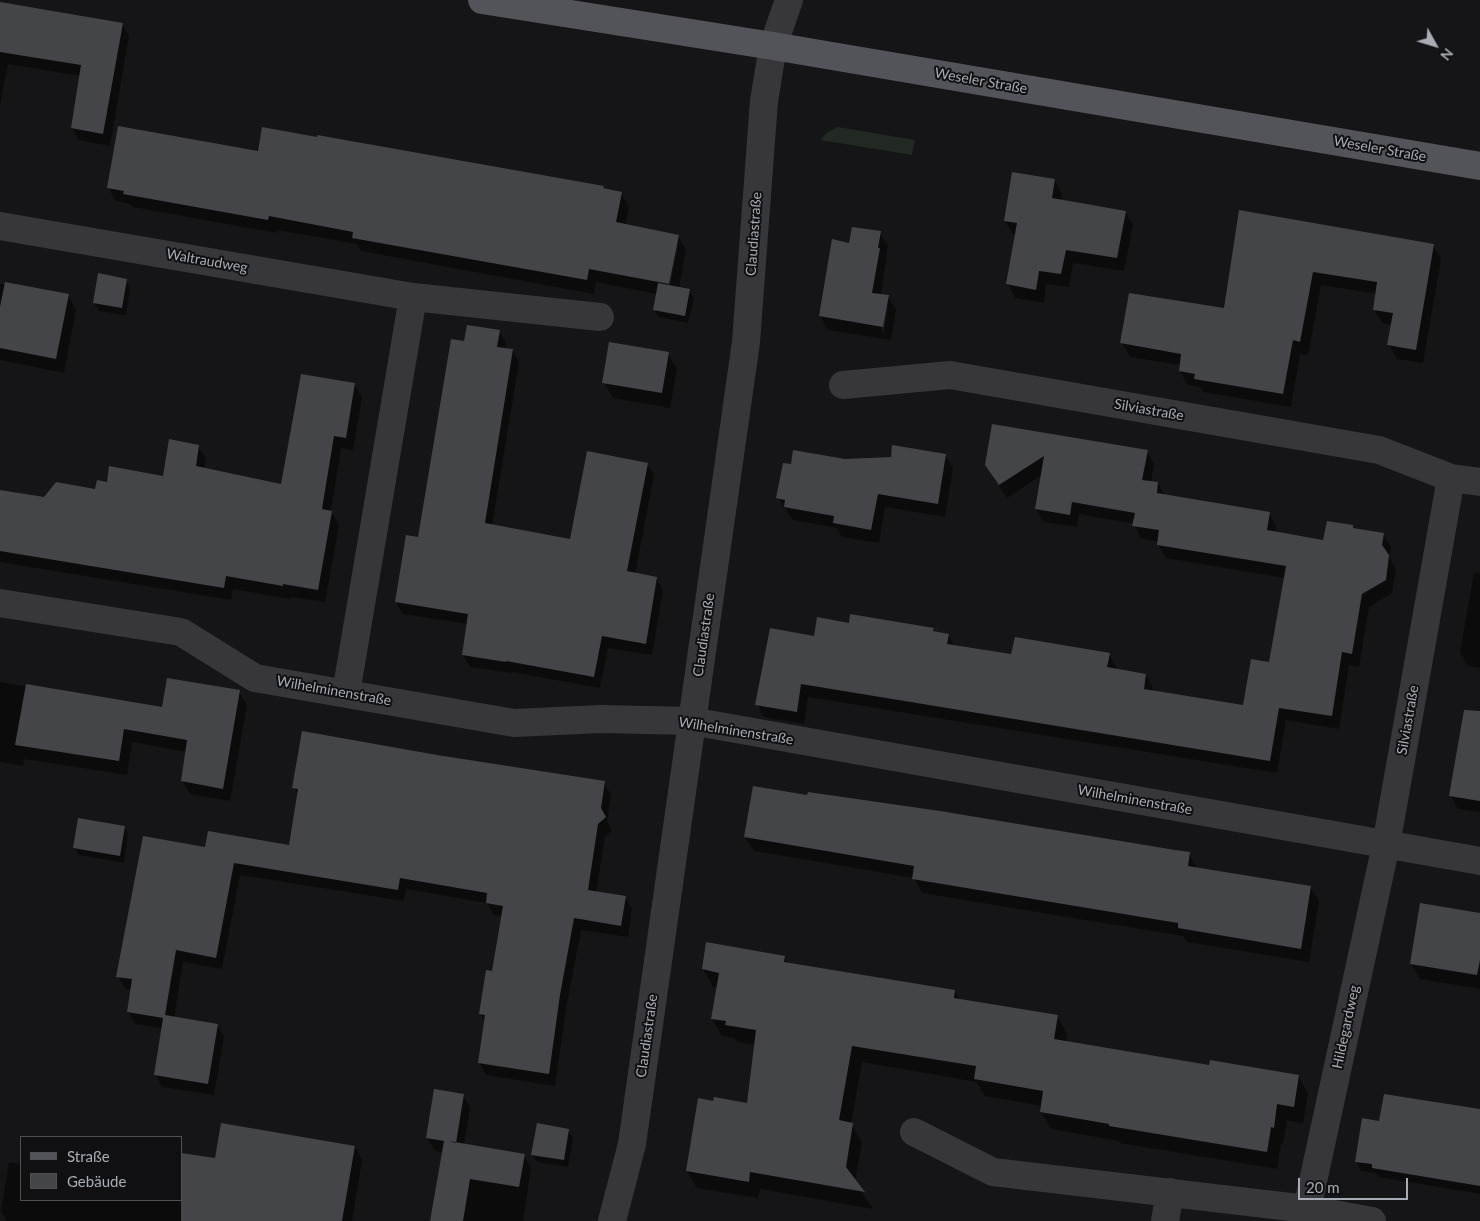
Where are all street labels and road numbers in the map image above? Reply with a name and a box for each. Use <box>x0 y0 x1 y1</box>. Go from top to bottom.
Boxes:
street label: Weseler Straße <box>933 65 1029 97</box>
street label: Weseler Straße <box>1332 133 1428 165</box>
street label: Claudiastraße <box>743 191 765 277</box>
street label: Waltraudweg <box>165 246 249 276</box>
street label: Silviastraße <box>1113 396 1185 424</box>
street label: Claudiastraße <box>690 592 718 678</box>
street label: Wilhelminenstraße <box>275 673 393 709</box>
street label: Silviastraße <box>1394 684 1422 756</box>
street label: Wilhelminenstraße <box>677 714 795 748</box>
street label: Wilhelminenstraße <box>1076 782 1194 818</box>
street label: Hildegardweg <box>1329 984 1363 1070</box>
street label: Claudiastraße <box>633 993 661 1079</box>

